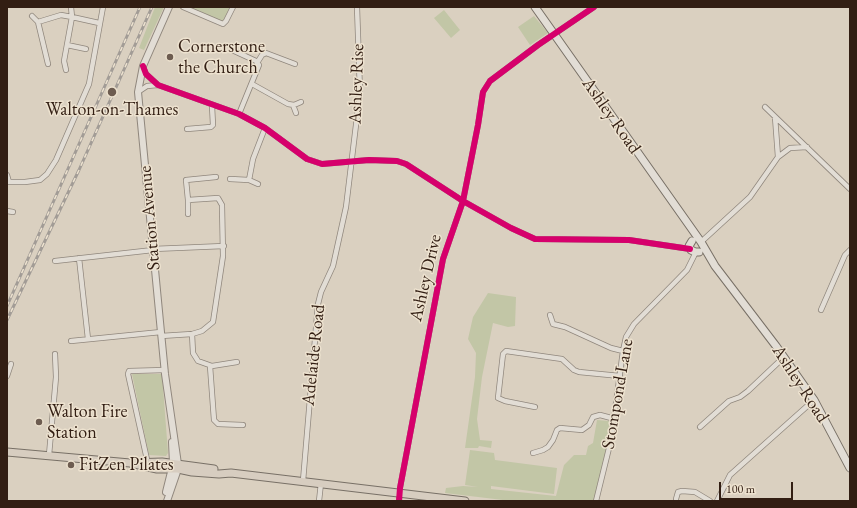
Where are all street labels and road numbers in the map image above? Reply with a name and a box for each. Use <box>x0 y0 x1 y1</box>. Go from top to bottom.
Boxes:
street label: Ashley Rise <box>345 43 369 125</box>
street label: Ashley Road <box>577 74 645 158</box>
street label: Station Avenue <box>135 165 165 271</box>
street label: Ashley Drive <box>405 232 447 324</box>
street label: Adelaide Road <box>298 303 330 407</box>
street label: Stompond Lane <box>598 337 638 451</box>
street label: Ashley Road <box>767 341 833 427</box>

